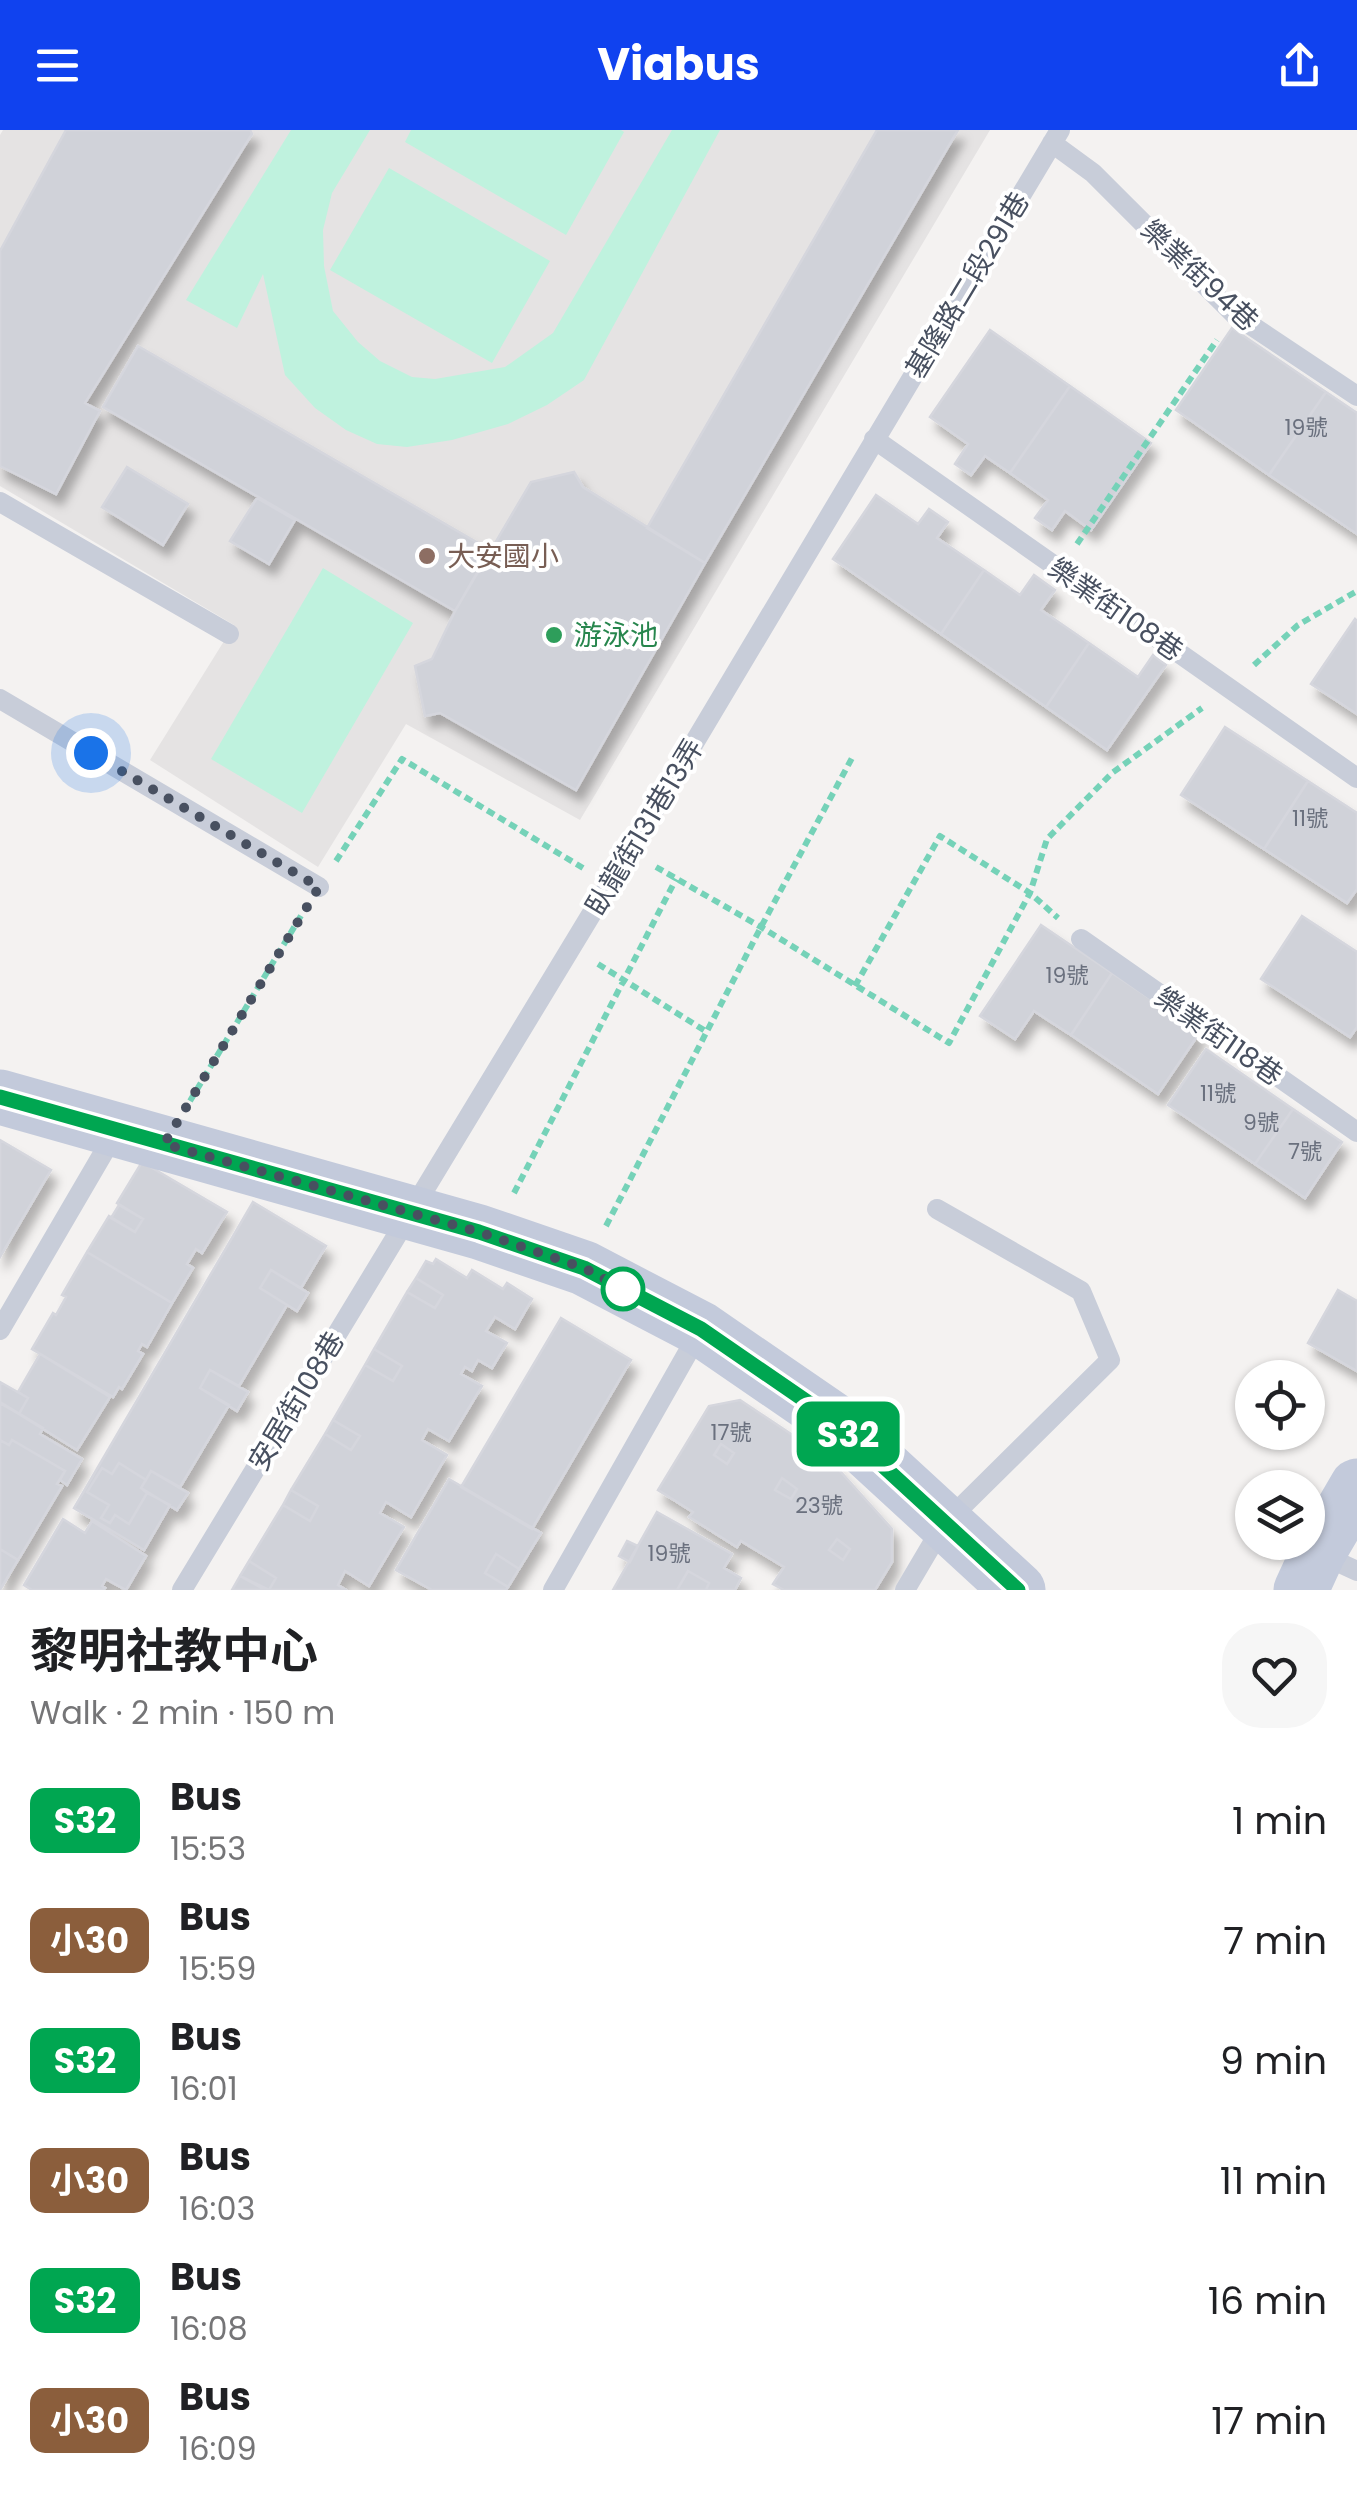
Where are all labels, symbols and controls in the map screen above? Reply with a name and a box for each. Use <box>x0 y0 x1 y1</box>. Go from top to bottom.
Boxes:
text: Viabus <box>597 33 760 96</box>
icon: menu <box>30 38 85 93</box>
icon: share <box>1272 38 1327 93</box>
street label: 基隆路二段291巷 <box>896 185 1038 386</box>
street label: 樂業街94巷 <box>1133 211 1267 340</box>
house number: 19號 <box>1285 412 1327 443</box>
place label: 大安國小 <box>447 537 559 576</box>
marker: 大安國小 <box>416 545 438 567</box>
street label: 樂業街108巷 <box>1041 549 1191 670</box>
place label: 游泳池 <box>574 616 658 655</box>
marker: 游泳池 <box>543 624 565 646</box>
your location <box>66 728 116 778</box>
street label: 臥龍街131巷13弄 <box>576 732 713 923</box>
house number: 11號 <box>1292 803 1328 834</box>
house number: 19號 <box>1046 960 1088 991</box>
street label: 樂業街118巷 <box>1147 978 1290 1095</box>
house number: 11號 <box>1200 1078 1236 1109</box>
house number: 9號 <box>1243 1107 1279 1138</box>
house number: 7號 <box>1288 1136 1322 1167</box>
unlabelled marker <box>602 1268 644 1310</box>
street label: 安居街108巷 <box>239 1324 353 1478</box>
map controls <box>1235 1360 1325 1560</box>
button: locate <box>1235 1360 1325 1450</box>
line badge: S32 <box>790 1402 906 1466</box>
text: S32 <box>817 1410 879 1459</box>
house number: 17號 <box>710 1417 752 1448</box>
button: layers <box>1235 1470 1325 1560</box>
house number: 23號 <box>795 1490 843 1521</box>
house number: 19號 <box>648 1538 690 1569</box>
text: 黎明社教中心 <box>30 1618 318 1685</box>
button: heart <box>1222 1623 1327 1728</box>
text: Walk · 2 min · 150 m <box>30 1690 335 1735</box>
text: Bus <box>170 1770 242 1823</box>
text: 1 min <box>1232 1794 1327 1847</box>
text: S32 <box>54 1796 116 1845</box>
text: 15:53 <box>170 1826 246 1871</box>
text: Bus <box>179 1890 251 1943</box>
text: 7 min <box>1223 1914 1327 1967</box>
text: 小30 <box>50 1916 129 1965</box>
text: 15:59 <box>179 1946 256 1991</box>
text: Bus <box>170 2010 242 2063</box>
text: 9 min <box>1220 2034 1327 2087</box>
text: S32 <box>54 2036 116 2085</box>
text: 16:01 <box>170 2066 238 2111</box>
text: Bus <box>179 2130 251 2183</box>
text: 11 min <box>1220 2154 1327 2207</box>
text: 小30 <box>50 2156 129 2205</box>
text: 16:03 <box>179 2186 255 2231</box>
text: Bus <box>170 2250 242 2303</box>
text: 16 min <box>1208 2274 1327 2327</box>
text: S32 <box>54 2276 116 2325</box>
text: 16:08 <box>170 2306 248 2351</box>
text: Bus <box>179 2370 251 2423</box>
text: 17 min <box>1211 2394 1327 2447</box>
text: 小30 <box>50 2396 129 2445</box>
text: 16:09 <box>179 2426 257 2471</box>

